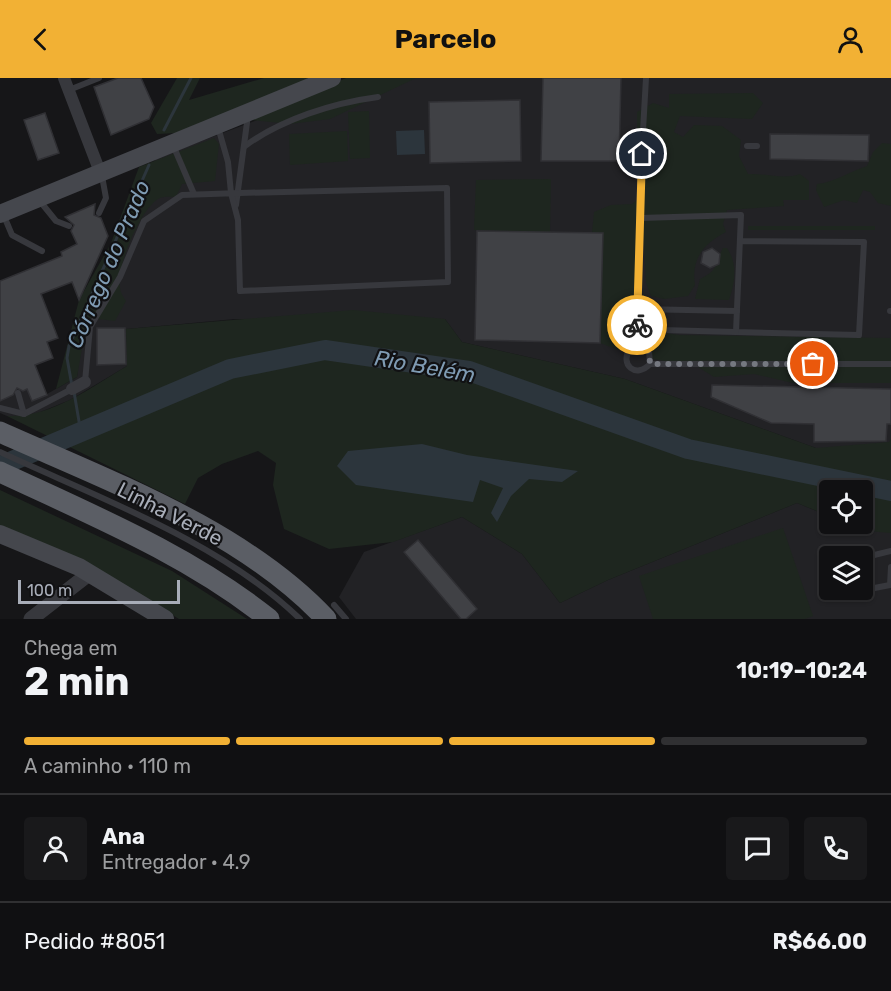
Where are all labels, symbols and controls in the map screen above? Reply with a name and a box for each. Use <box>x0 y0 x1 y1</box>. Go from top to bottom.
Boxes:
icon: back <box>24 23 57 56</box>
text: Parcelo <box>394 23 497 55</box>
icon: person <box>834 23 867 56</box>
pin <box>616 128 667 179</box>
icon: home <box>625 137 658 170</box>
water label: Córrego do Prado <box>61 176 156 352</box>
courier <box>607 295 667 355</box>
icon: bike <box>621 309 654 342</box>
pin <box>787 338 838 389</box>
water label: Rio Belém <box>372 344 478 389</box>
icon: bag <box>796 347 829 380</box>
street label: Linha Verde <box>113 476 227 551</box>
map controls <box>819 480 873 600</box>
button: locate <box>819 480 873 534</box>
button: layers <box>819 546 873 600</box>
scale bar <box>18 577 180 604</box>
text: 100 m <box>27 581 72 600</box>
text: Chega em <box>24 636 118 660</box>
text: 10:19–10:24 <box>736 657 867 684</box>
text: 2 min <box>24 659 130 705</box>
text: A caminho · 110 m <box>24 754 191 778</box>
button: person <box>24 817 87 880</box>
button: chat <box>726 817 789 880</box>
button: phone <box>804 817 867 880</box>
text: Ana <box>102 823 145 850</box>
text: Entregador · 4.9 <box>102 850 251 874</box>
text: Pedido #8051 <box>24 928 165 955</box>
text: R$66.00 <box>772 928 867 955</box>

